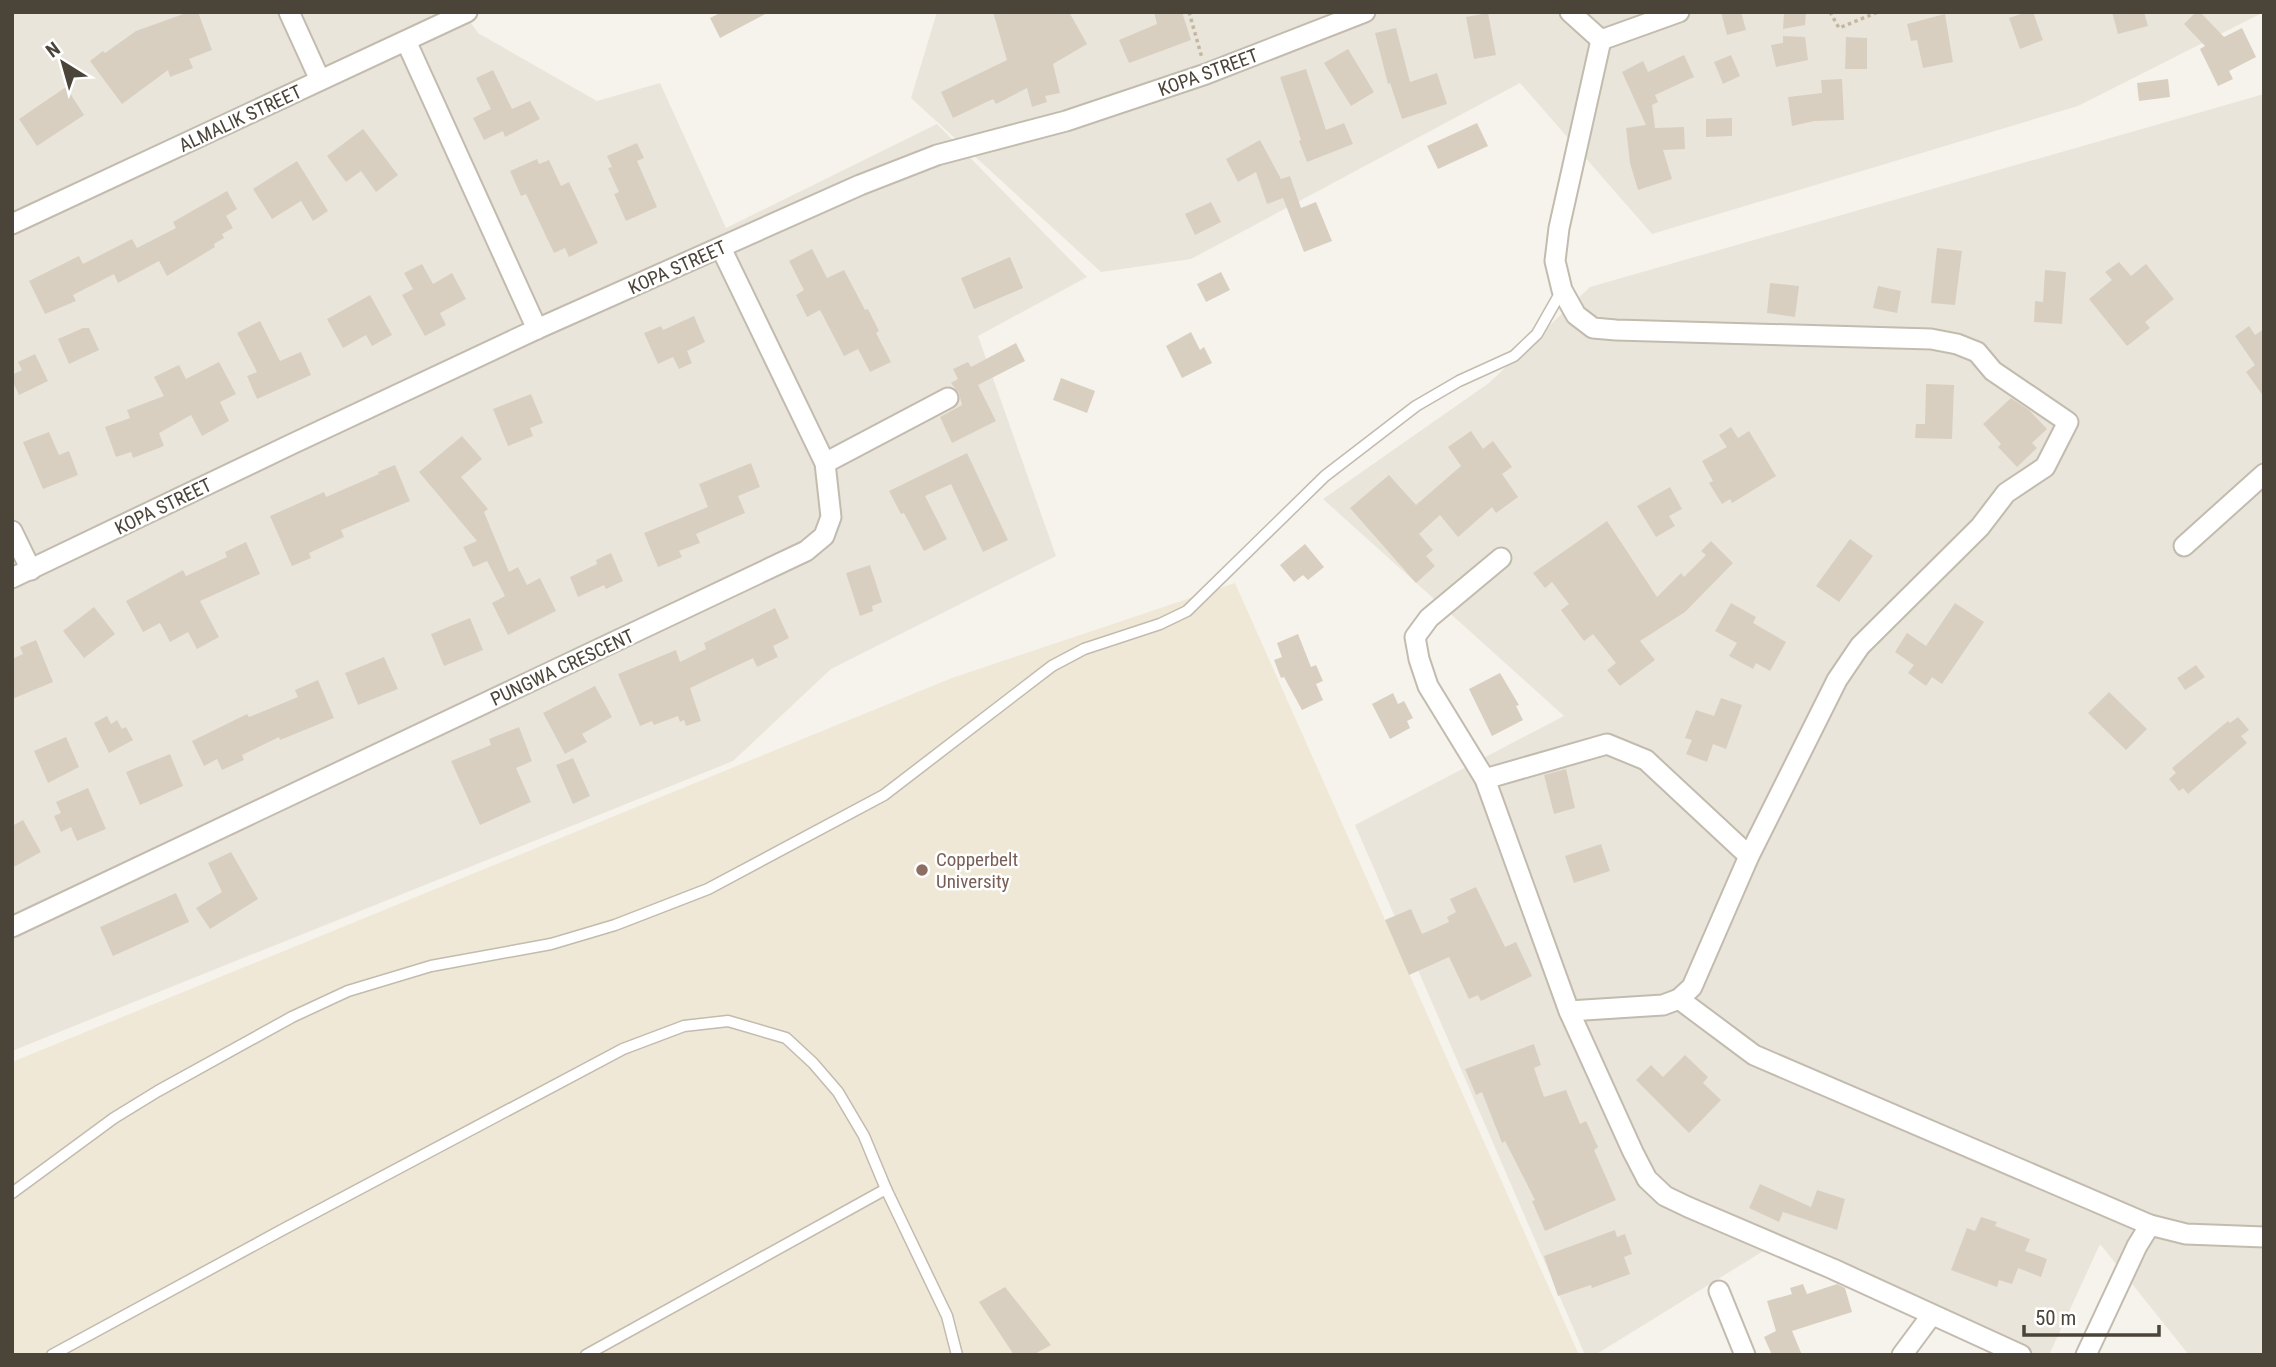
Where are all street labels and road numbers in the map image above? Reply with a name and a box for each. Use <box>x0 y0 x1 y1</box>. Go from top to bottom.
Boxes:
street label: KOPA STREET <box>1155 44 1261 101</box>
street label: ALMALIK STREET <box>175 80 305 157</box>
street label: KOPA STREET <box>625 236 730 299</box>
street label: KOPA STREET <box>111 473 215 540</box>
street label: PUNGWA CRESCENT <box>487 624 638 711</box>

